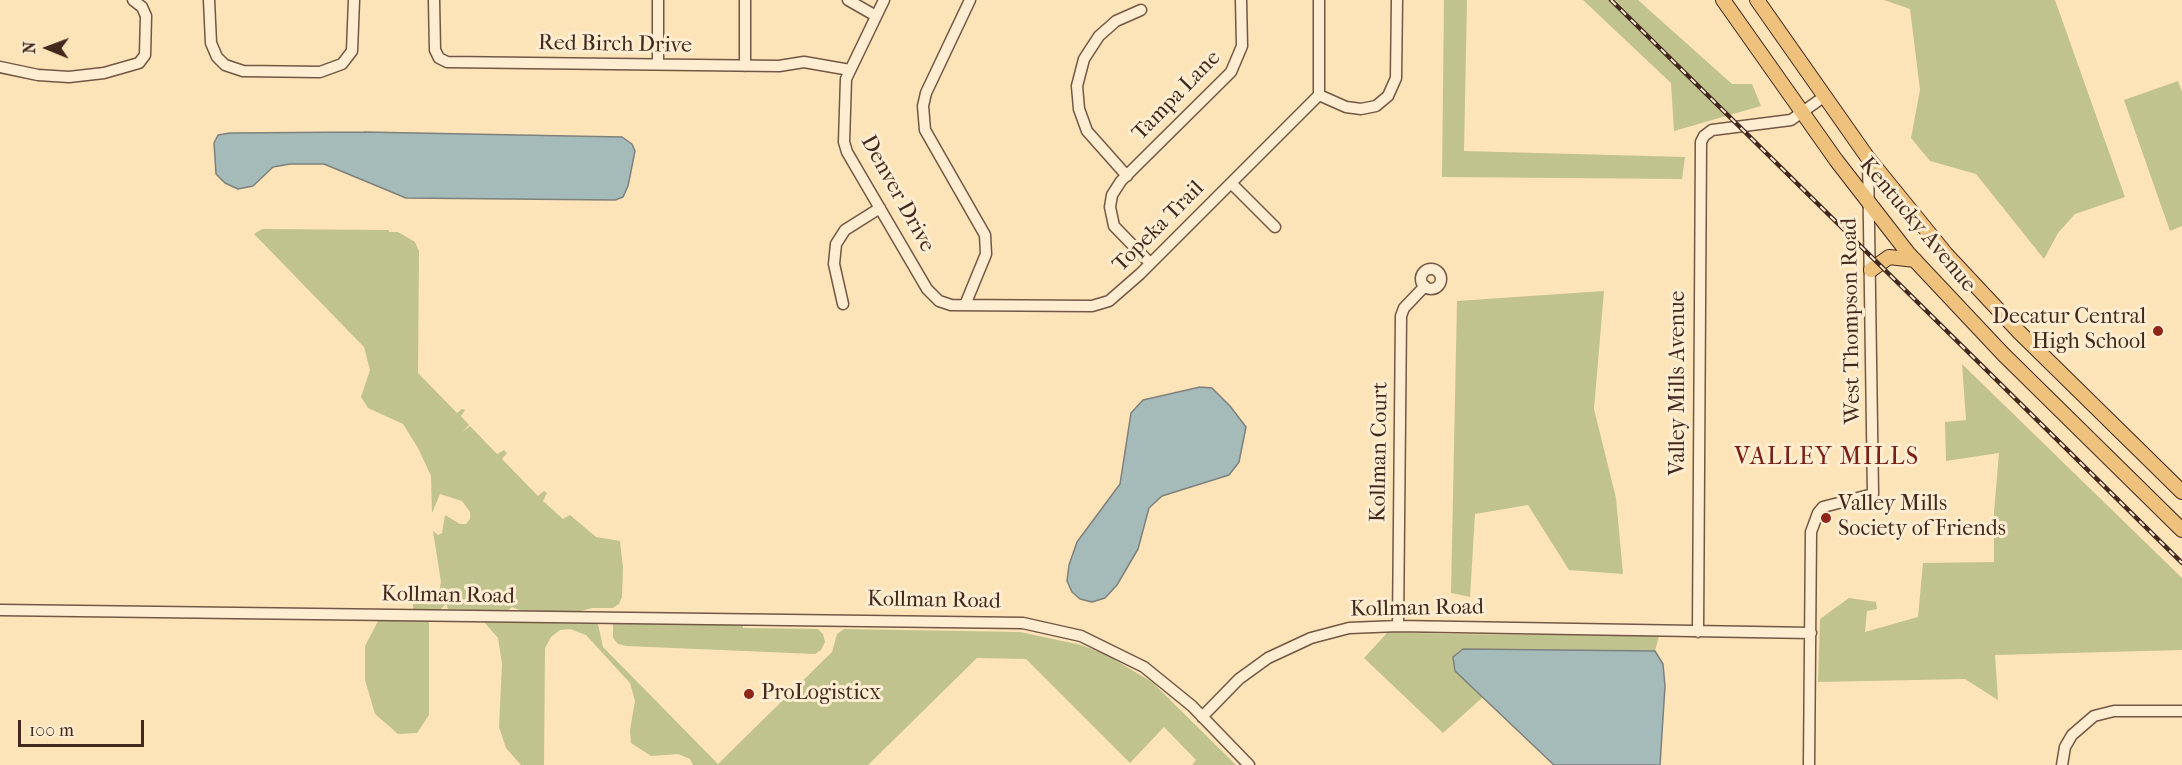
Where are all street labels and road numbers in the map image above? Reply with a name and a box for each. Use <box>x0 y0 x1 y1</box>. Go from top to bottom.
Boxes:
street label: Red Birch Drive <box>538 30 692 60</box>
street label: Tampa Lane <box>1127 45 1227 147</box>
street label: Denver Drive <box>854 131 940 257</box>
street label: Kentucky Avenue <box>1853 152 1981 298</box>
street label: Topeka Trail <box>1108 176 1210 278</box>
street label: West Thompson Road <box>1837 218 1867 424</box>
street label: Valley Mills Avenue <box>1666 291 1692 475</box>
street label: Kollman Court <box>1366 382 1394 522</box>
street label: Kollman Road <box>381 582 515 610</box>
street label: Kollman Road <box>867 587 1001 615</box>
street label: Kollman Road <box>1350 595 1484 623</box>

